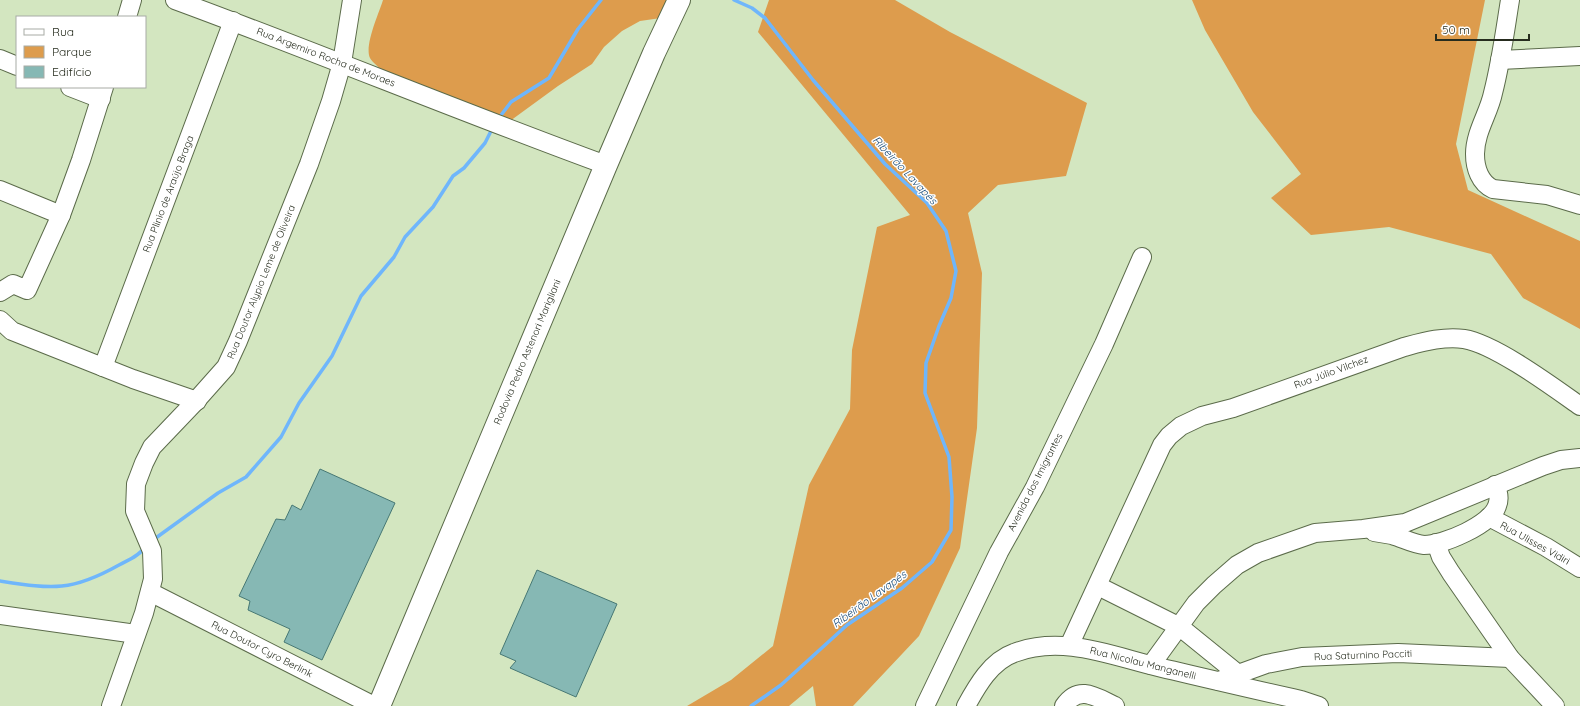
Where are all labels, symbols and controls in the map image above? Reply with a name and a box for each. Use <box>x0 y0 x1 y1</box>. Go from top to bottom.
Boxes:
legend <box>16 16 146 88</box>
scale bar <box>1436 16 1529 42</box>
text: 50 m <box>1442 22 1470 37</box>
text: Rua <box>52 24 74 39</box>
street label: Rua Argemiro Rocha de Moraes <box>255 24 398 90</box>
text: Parque <box>52 44 92 59</box>
text: Edifício <box>52 64 92 79</box>
water label: Ribeirão Lavapés <box>870 133 941 208</box>
street label: Rua Plinio de Araújo Braga <box>140 134 196 254</box>
street label: Rua Doutor Alypio Leme de Oliveira <box>224 203 298 361</box>
street label: Rodovia Pedro Astenori Marigliani <box>490 277 564 427</box>
street label: Rua Júlio Vilchez <box>1292 352 1370 391</box>
street label: Avenida dos Imigrantes <box>1005 430 1066 533</box>
street label: Rua Ulisses Vidiri <box>1498 518 1572 568</box>
water label: Ribeirão Lavapés <box>829 567 909 631</box>
street label: Rua Doutor Cyro Berlink <box>209 618 315 680</box>
street label: Rua Nicolau Manganelli <box>1089 644 1197 682</box>
street label: Rua Saturnino Pacciti <box>1314 647 1412 663</box>

